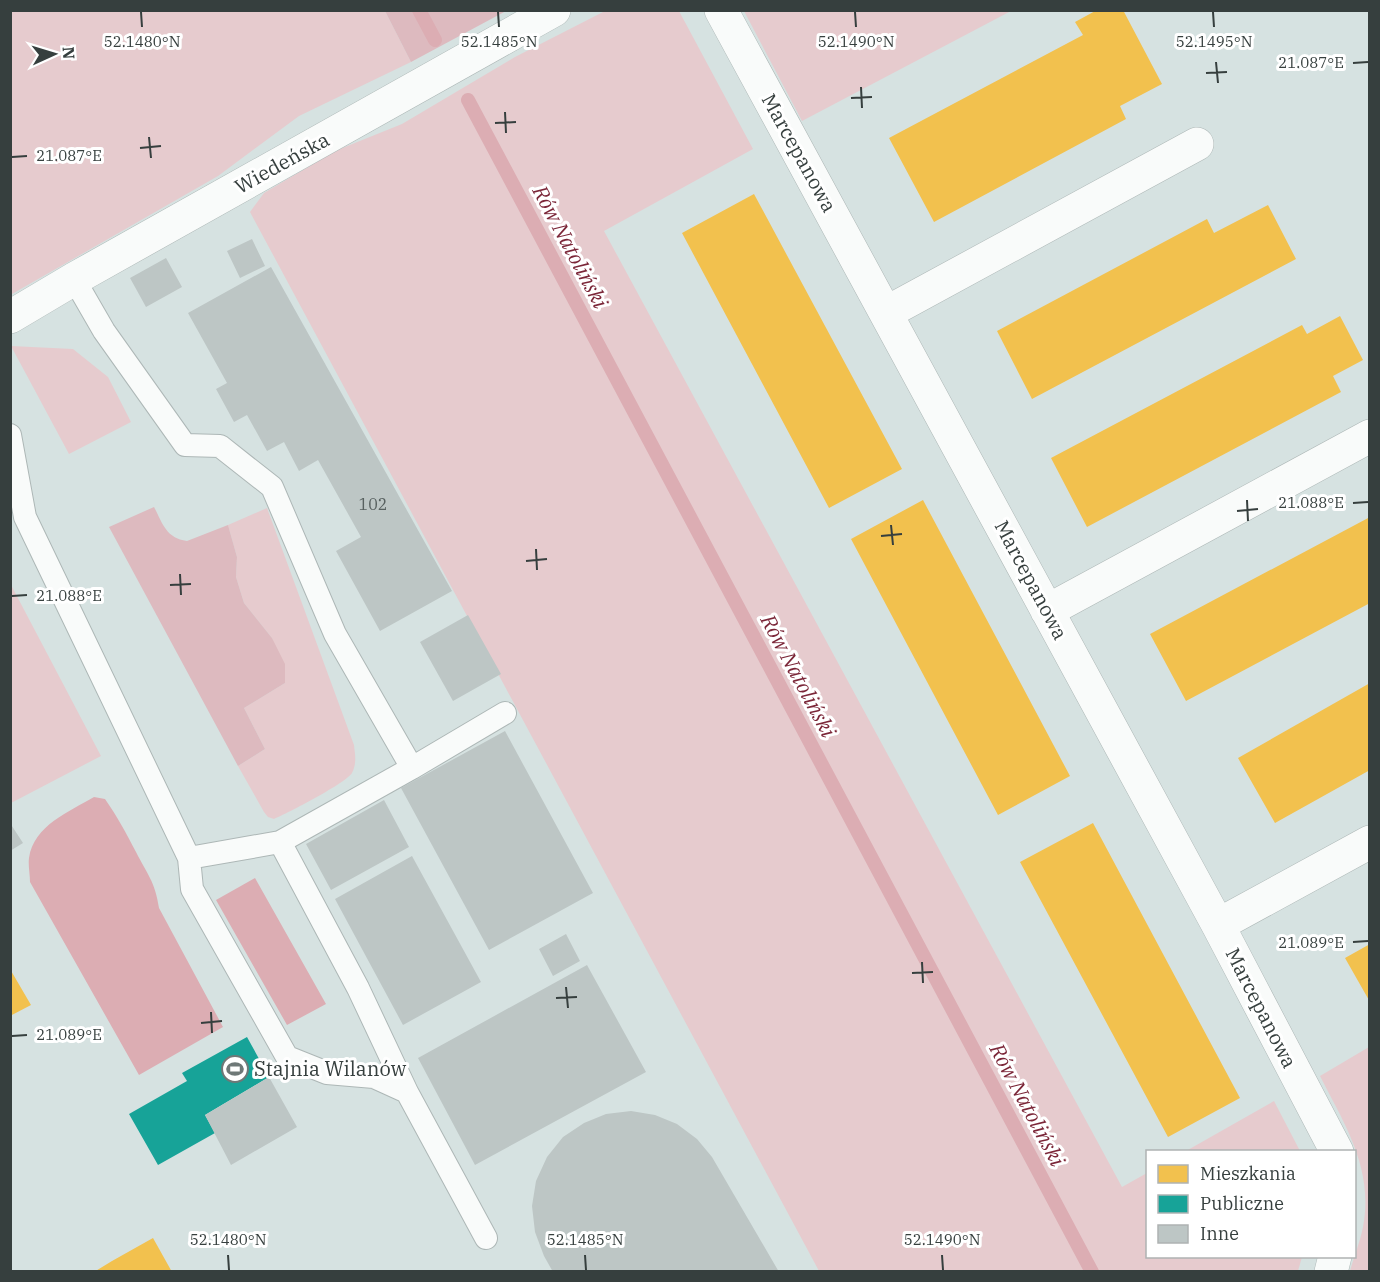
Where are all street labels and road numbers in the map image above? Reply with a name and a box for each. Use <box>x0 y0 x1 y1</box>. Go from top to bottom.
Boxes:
street label: Marcepanowa <box>756 89 843 217</box>
street label: Wiedeńska <box>230 125 334 200</box>
street label: Marcepanowa <box>989 515 1074 644</box>
street label: Marcepanowa <box>1220 943 1303 1073</box>

